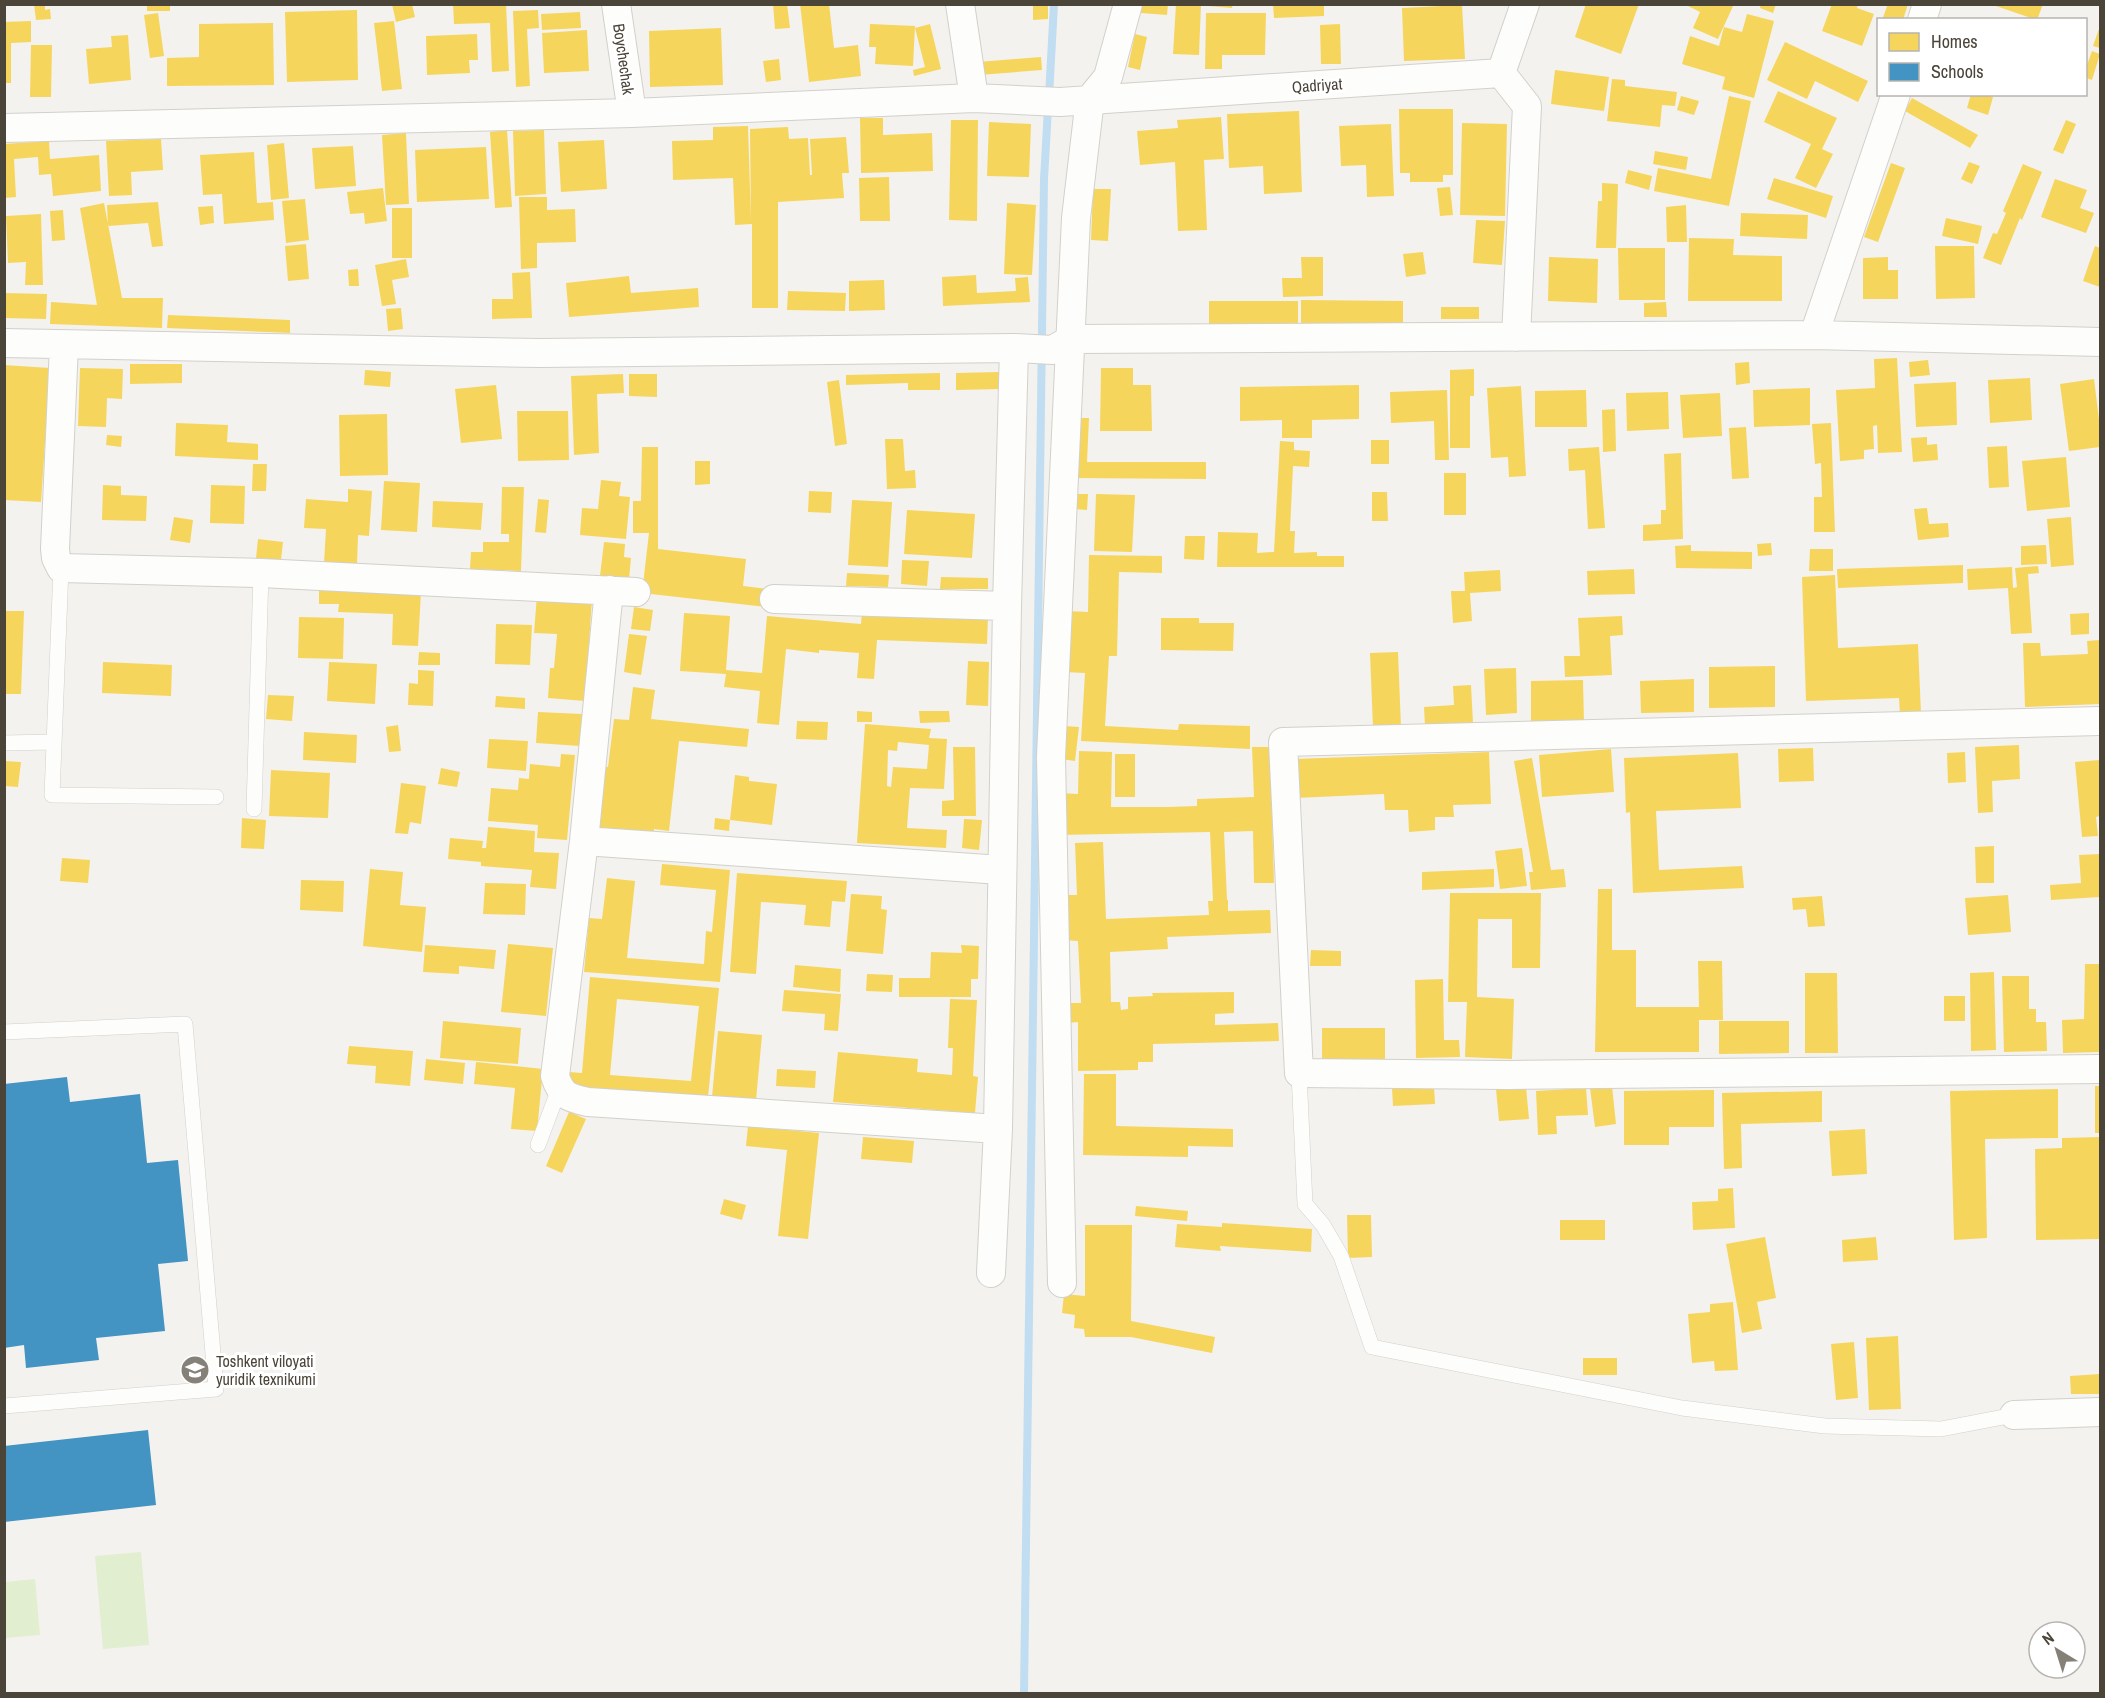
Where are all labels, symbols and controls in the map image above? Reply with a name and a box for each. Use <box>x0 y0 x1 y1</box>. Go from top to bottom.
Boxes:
legend <box>1877 18 2087 96</box>
street label: Boychechak <box>608 22 640 96</box>
text: Homes <box>1931 29 1978 54</box>
text: Schools <box>1931 59 1984 84</box>
street label: Qadriyat <box>1291 72 1343 98</box>
place label: Toshkent viloyati yuridik texnikumi <box>216 1350 316 1390</box>
school or university icon: Toshkent viloyati yuridik texnikumi <box>179 1354 211 1386</box>
north arrow <box>2027 1620 2087 1680</box>
text: N <box>2037 1627 2058 1650</box>

